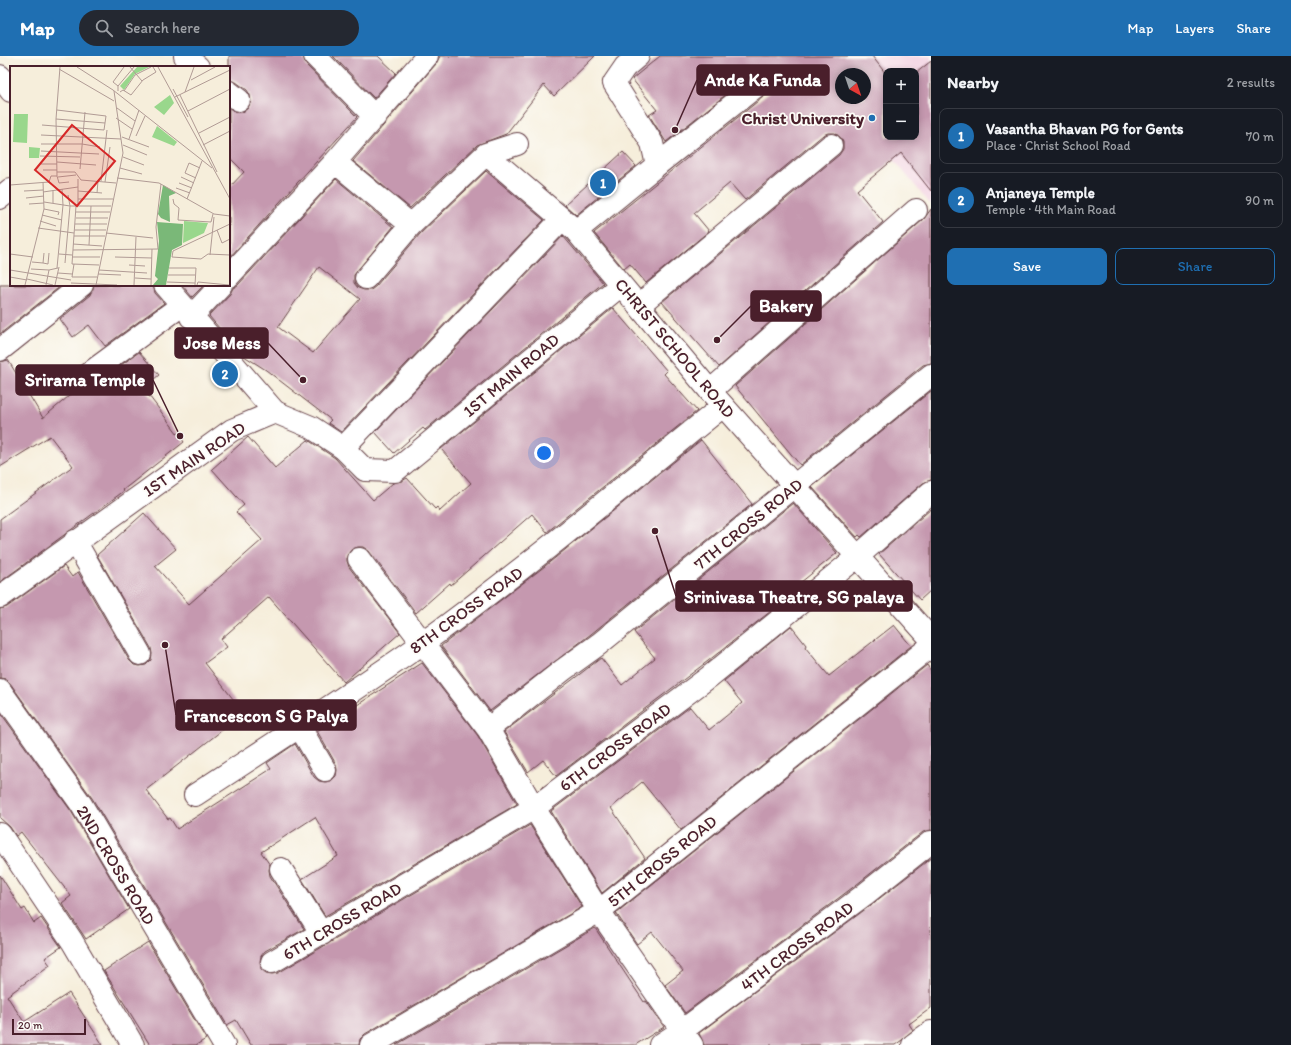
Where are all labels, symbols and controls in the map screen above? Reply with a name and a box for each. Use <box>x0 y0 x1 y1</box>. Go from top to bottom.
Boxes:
search box <box>79 10 359 46</box>
text: Map <box>20 17 55 40</box>
icon: search <box>93 17 115 39</box>
text: Search here <box>125 19 200 37</box>
text: Map <box>1128 20 1153 37</box>
text: Layers <box>1175 20 1214 37</box>
text: Share <box>1236 20 1271 37</box>
callout: Ande Ka Funda <box>697 65 829 95</box>
inset map <box>10 66 230 286</box>
north arrow <box>835 68 871 104</box>
map controls <box>883 68 919 140</box>
button: + <box>883 68 919 104</box>
text: Ande Ka Funda <box>704 69 822 91</box>
text: Nearby <box>947 72 999 92</box>
text: 2 results <box>1227 75 1275 90</box>
button: − <box>883 104 919 140</box>
place label: Christ University <box>742 108 865 129</box>
marker: Christ University <box>867 113 877 123</box>
text: Vasantha Bhavan PG for Gents <box>986 120 1184 138</box>
text: 1 <box>958 129 964 144</box>
text: 70 m <box>1246 129 1274 144</box>
text: Place · Christ School Road <box>986 138 1130 153</box>
pin: 1 <box>590 168 616 198</box>
text: Anjaneya Temple <box>986 184 1095 202</box>
text: 2 <box>958 193 964 208</box>
text: 90 m <box>1245 193 1274 208</box>
text: Temple · 4th Main Road <box>986 202 1116 217</box>
button: Save <box>947 248 1107 285</box>
button: Share <box>1115 248 1275 285</box>
street label: CHRIST SCHOOL ROAD <box>611 274 739 422</box>
callout: Bakery <box>751 291 821 321</box>
text: Bakery <box>759 295 814 317</box>
callout: Jose Mess <box>175 328 268 358</box>
street label: 1ST MAIN ROAD <box>459 329 563 421</box>
text: Jose Mess <box>182 332 261 354</box>
pin: 2 <box>212 359 238 389</box>
callout: Srirama Temple <box>16 365 153 395</box>
text: Srirama Temple <box>25 369 146 391</box>
street label: 1ST MAIN ROAD <box>139 417 249 501</box>
your location <box>534 443 554 463</box>
street label: 7TH CROSS ROAD <box>690 474 807 574</box>
street label: 8TH CROSS ROAD <box>405 562 527 658</box>
callout: Srinivasa Theatre, SG palaya <box>676 581 912 611</box>
text: Srinivasa Theatre, SG palaya <box>684 586 905 608</box>
street label: 6TH CROSS ROAD <box>555 698 675 796</box>
callout: Francescon S G Palya <box>176 700 356 730</box>
text: Francescon S G Palya <box>184 705 349 727</box>
street label: 2ND CROSS ROAD <box>72 802 160 928</box>
street label: 5TH CROSS ROAD <box>603 811 721 911</box>
street label: 6TH CROSS ROAD <box>279 878 405 964</box>
street label: 4TH CROSS ROAD <box>737 897 858 995</box>
scale bar <box>12 1017 86 1036</box>
text: 20 m <box>18 1019 42 1032</box>

